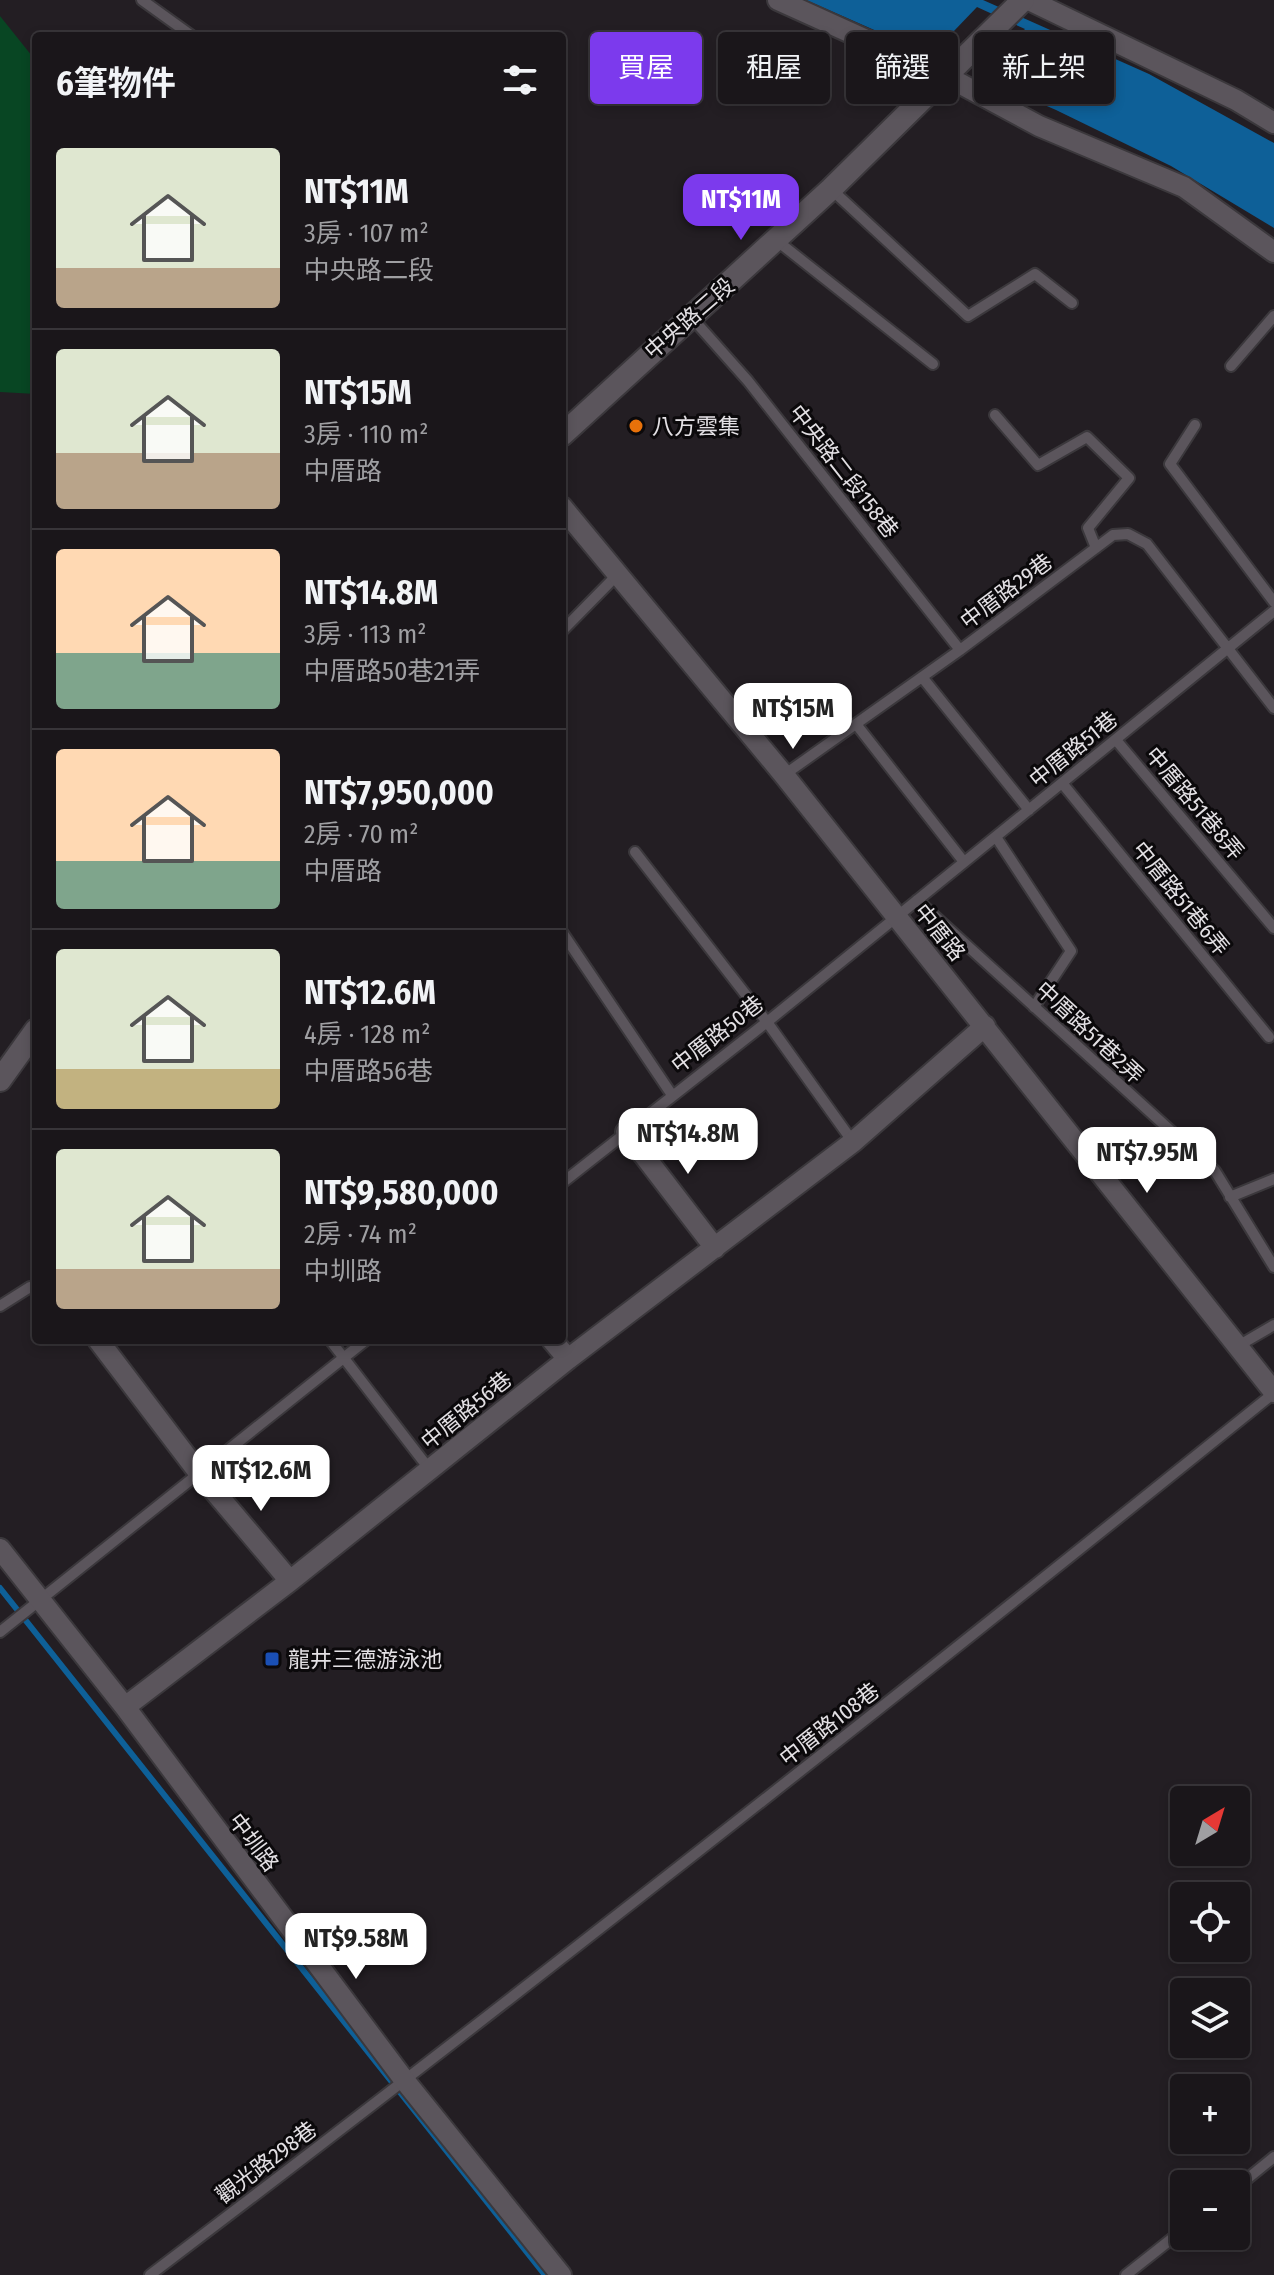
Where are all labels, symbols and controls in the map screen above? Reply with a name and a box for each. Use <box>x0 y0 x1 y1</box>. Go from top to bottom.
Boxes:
chip: 買屋 <box>590 32 702 104</box>
chip: 租屋 <box>718 32 830 104</box>
chip: 篩選 <box>846 32 958 104</box>
chip: 新上架 <box>974 32 1114 104</box>
icon: filters <box>498 58 542 102</box>
text: 6筆物件 <box>56 63 176 104</box>
text: NT$11M <box>304 171 409 212</box>
pin: NT$11M <box>676 174 806 242</box>
icon: home <box>120 180 216 276</box>
text: NT$11M <box>701 184 781 215</box>
text: 3房 · 107 m² <box>304 218 429 249</box>
text: 中央路二段 <box>304 255 434 286</box>
street label: 中央路二段 <box>639 272 740 365</box>
text: NT$15M <box>304 372 412 413</box>
icon: home <box>120 381 216 477</box>
street label: 中央路二段158巷 <box>783 399 904 543</box>
place label: 八方雲集 <box>652 413 740 440</box>
marker: 八方雲集 <box>627 417 645 435</box>
text: 3房 · 110 m² <box>304 419 428 450</box>
text: 中厝路 <box>304 456 382 487</box>
street label: 中厝路29巷 <box>955 548 1058 635</box>
text: NT$14.8M <box>304 572 438 613</box>
icon: home <box>120 581 216 677</box>
text: 3房 · 113 m² <box>304 619 427 650</box>
text: 中厝路50巷21弄 <box>304 656 481 687</box>
pin: NT$15M <box>728 683 858 751</box>
text: NT$15M <box>752 693 834 724</box>
street label: 中厝路51巷 <box>1024 706 1123 793</box>
street label: 中厝路51巷8弄 <box>1140 742 1250 865</box>
text: NT$7,950,000 <box>304 772 494 813</box>
icon: home <box>120 781 216 877</box>
text: 2房 · 70 m² <box>304 819 418 850</box>
street label: 中厝路51巷6弄 <box>1127 836 1235 961</box>
text: 中厝路 <box>304 856 382 887</box>
street label: 中厝路 <box>908 898 971 966</box>
text: NT$12.6M <box>304 972 436 1013</box>
street label: 中厝路51巷2弄 <box>1030 976 1149 1089</box>
icon: home <box>120 981 216 1077</box>
street label: 中厝路50巷 <box>666 990 769 1079</box>
text: 4房 · 128 m² <box>304 1019 430 1050</box>
text: 中厝路56巷 <box>304 1056 433 1087</box>
pin: NT$14.8M <box>605 1108 771 1176</box>
text: NT$14.8M <box>637 1118 739 1149</box>
pin: NT$7.95M <box>1064 1127 1230 1195</box>
text: NT$7.95M <box>1096 1137 1198 1168</box>
text: NT$9,580,000 <box>304 1172 498 1213</box>
icon: home <box>120 1181 216 1277</box>
text: 2房 · 74 m² <box>304 1219 417 1250</box>
text: 中圳路 <box>304 1256 382 1287</box>
street label: 中厝路56巷 <box>415 1366 517 1455</box>
pin: NT$12.6M <box>178 1445 344 1513</box>
text: NT$12.6M <box>211 1455 311 1486</box>
place label: 龍井三德游泳池 <box>288 1646 442 1673</box>
marker: 龍井三德游泳池 <box>263 1650 281 1668</box>
street label: 中厝路108巷 <box>774 1677 885 1772</box>
north arrow <box>1170 1786 1250 1866</box>
map controls <box>1170 1786 1250 2250</box>
street label: 中圳路 <box>223 1808 284 1877</box>
button: locate <box>1170 1882 1250 1962</box>
pin: NT$9.58M <box>273 1913 439 1981</box>
text: NT$9.58M <box>303 1923 409 1954</box>
button: layers <box>1170 1978 1250 2058</box>
button: + <box>1170 2074 1250 2154</box>
street label: 觀光路298巷 <box>211 2116 322 2209</box>
button: − <box>1170 2170 1250 2250</box>

